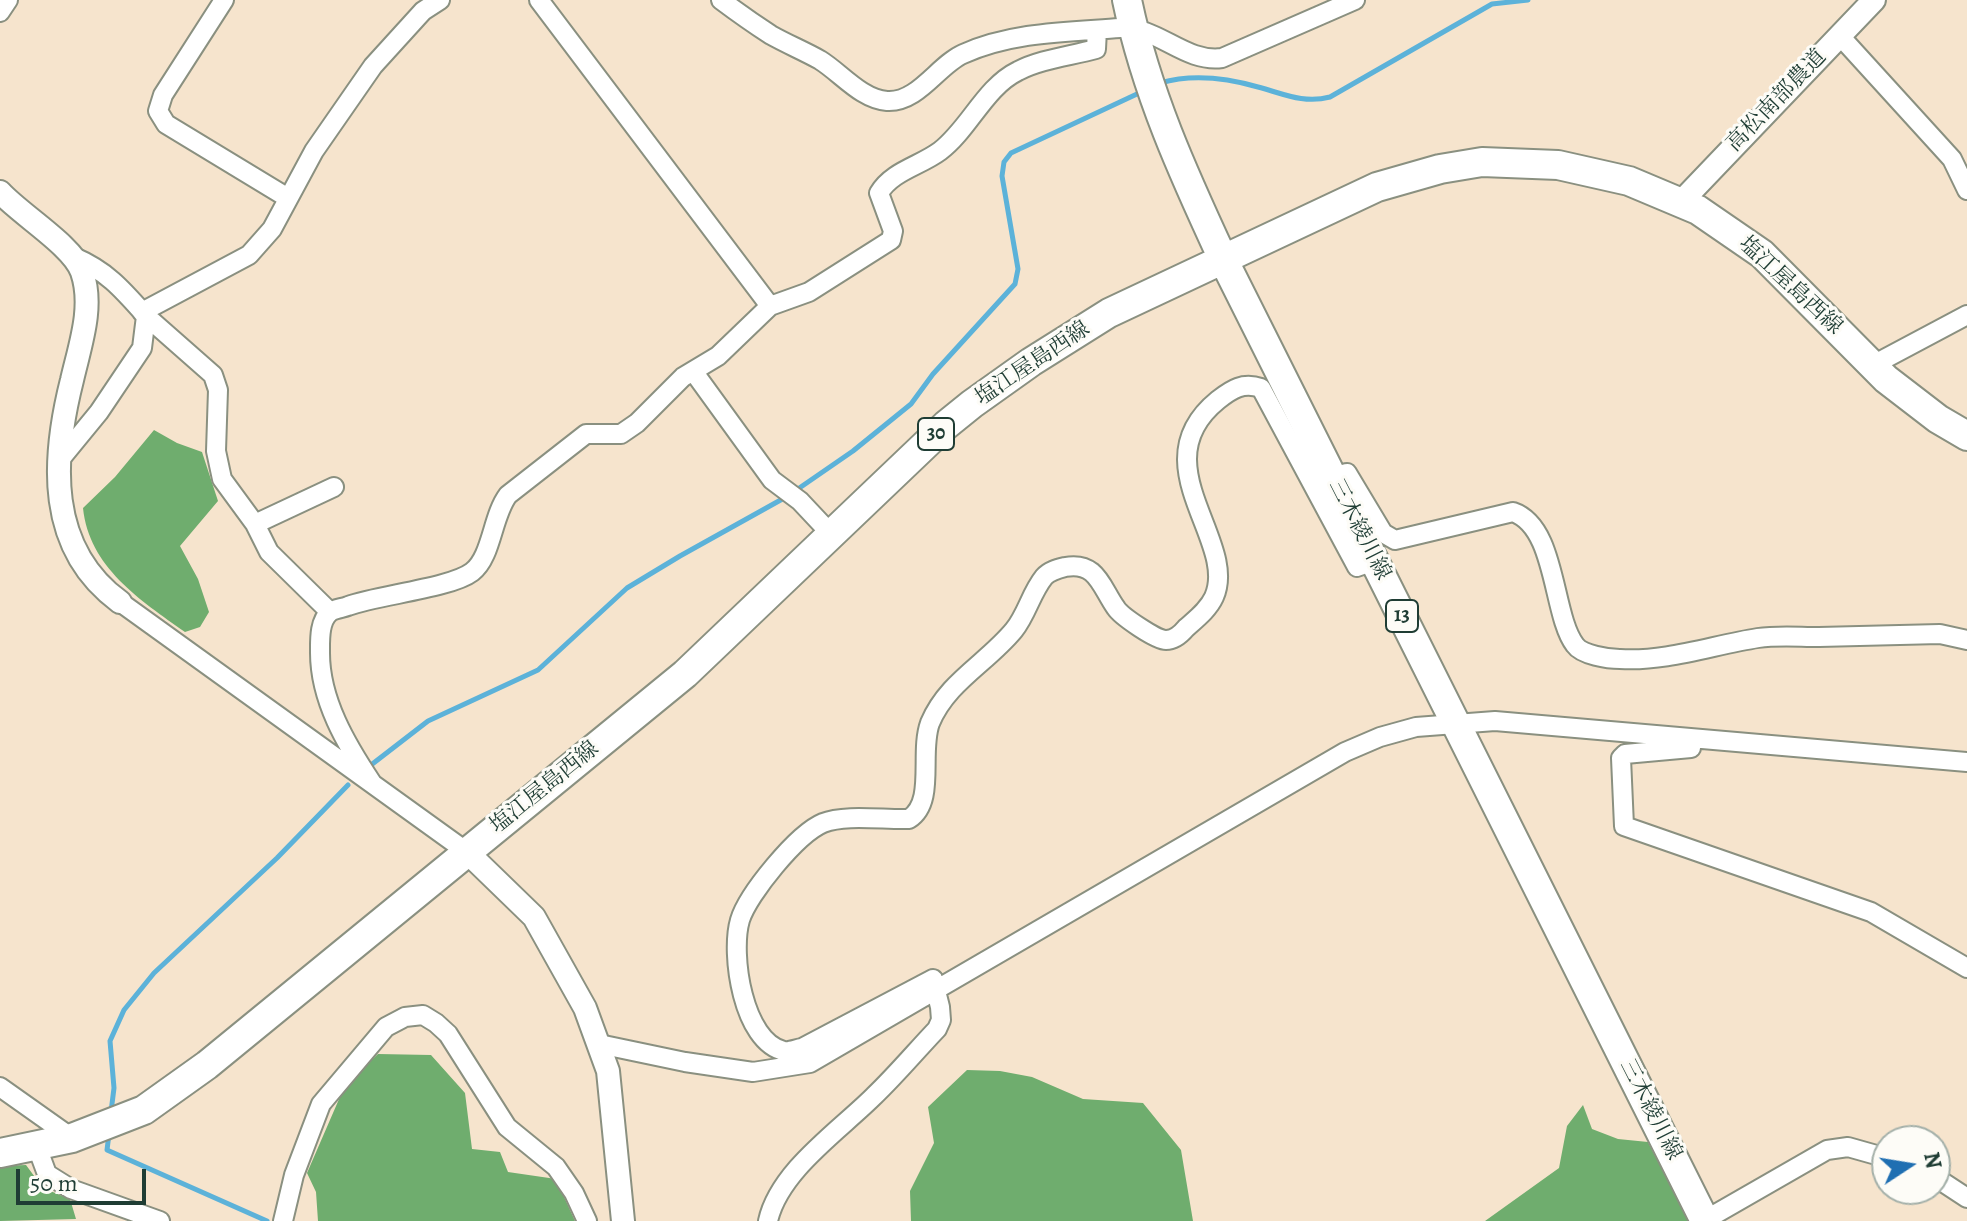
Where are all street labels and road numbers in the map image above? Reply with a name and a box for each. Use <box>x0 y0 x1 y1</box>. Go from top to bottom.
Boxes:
street label: 高松南部農道 <box>1722 44 1832 158</box>
street label: 塩江屋島西線 <box>1733 231 1847 341</box>
street label: 塩江屋島西線 <box>971 316 1095 412</box>
road number: 30 <box>918 418 954 450</box>
street label: 三木綾川線 <box>1322 475 1396 585</box>
road number: 13 <box>1386 600 1418 632</box>
street label: 塩江屋島西線 <box>485 736 605 840</box>
street label: 三木綾川線 <box>1613 1055 1687 1165</box>

